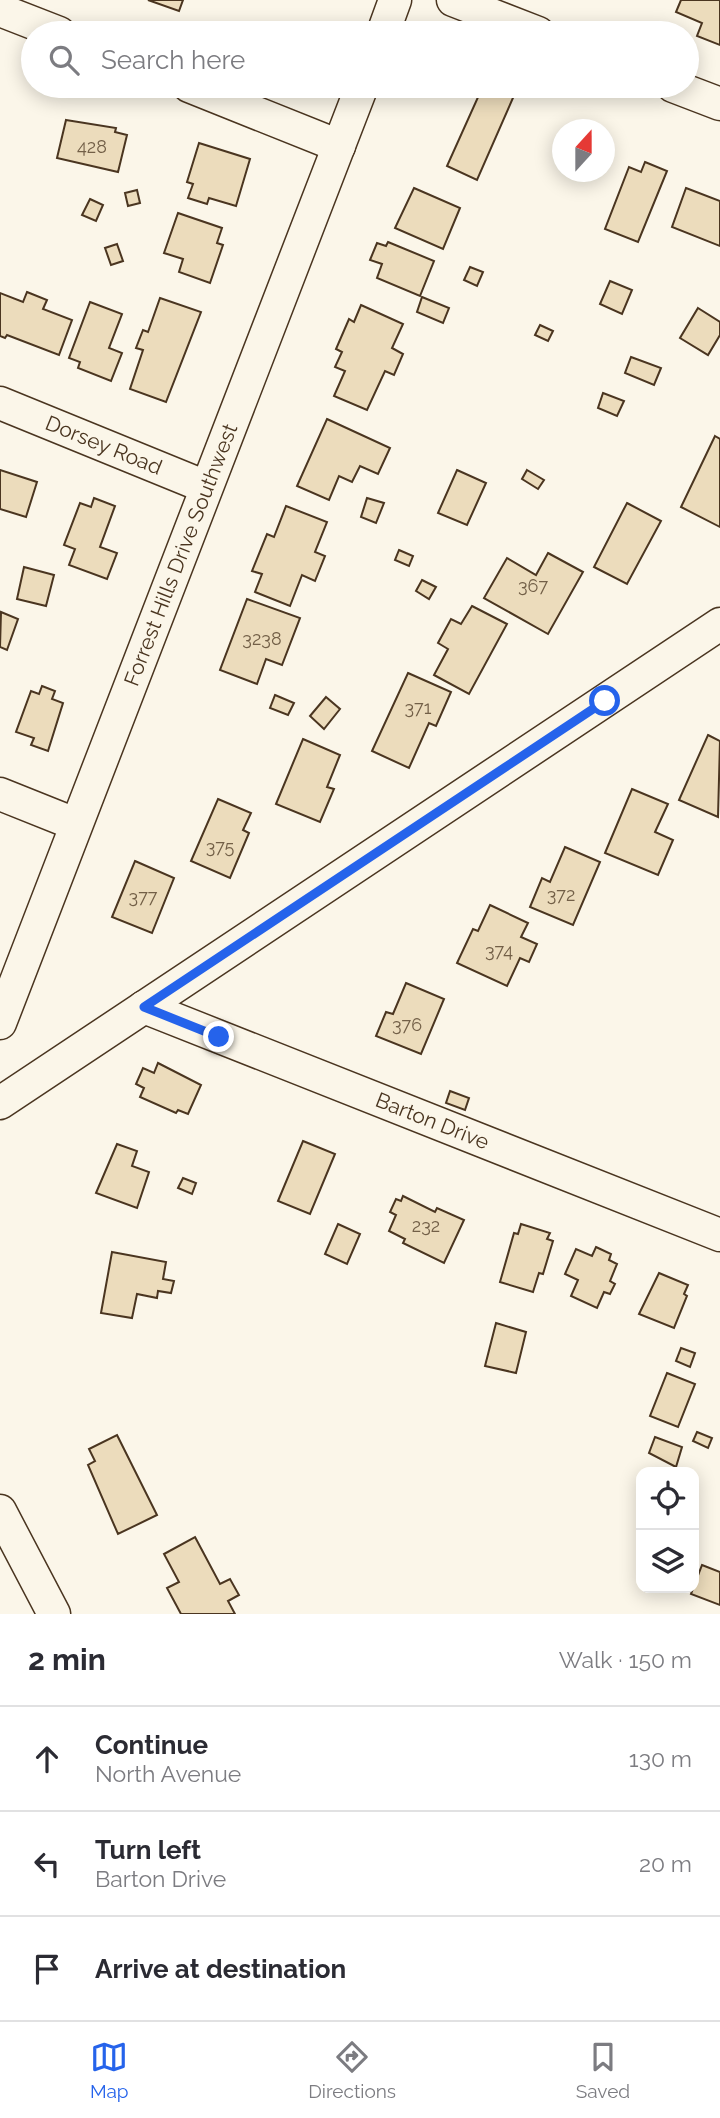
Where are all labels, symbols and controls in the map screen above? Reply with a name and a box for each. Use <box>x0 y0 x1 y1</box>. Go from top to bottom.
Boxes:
search box <box>21 21 699 98</box>
icon: search <box>45 41 83 79</box>
text: Search here <box>101 45 245 75</box>
north arrow <box>552 119 615 182</box>
house number: 428 <box>77 136 107 157</box>
street label: Dorsey Road <box>42 410 166 480</box>
street label: Forrest Hills Drive Southwest <box>119 420 242 689</box>
house number: 367 <box>518 575 548 596</box>
house number: 3238 <box>242 628 282 649</box>
route start <box>589 685 620 716</box>
house number: 371 <box>405 697 432 718</box>
house number: 375 <box>206 836 235 857</box>
house number: 372 <box>547 884 575 905</box>
house number: 377 <box>129 886 158 907</box>
house number: 374 <box>485 940 513 961</box>
house number: 376 <box>392 1014 422 1035</box>
route end <box>203 1021 234 1052</box>
street label: Barton Drive <box>372 1087 493 1154</box>
house number: 232 <box>412 1215 440 1236</box>
map controls <box>636 1467 699 1593</box>
button: locate <box>636 1467 699 1530</box>
button: layers <box>636 1530 699 1593</box>
text: 2 min <box>28 1642 106 1677</box>
text: Walk · 150 m <box>559 1646 692 1673</box>
text: Continue <box>95 1730 208 1760</box>
icon: ahead <box>28 1740 66 1778</box>
text: 130 m <box>629 1745 692 1772</box>
text: North Avenue <box>95 1760 241 1787</box>
text: Turn left <box>95 1835 201 1865</box>
icon: left <box>28 1845 66 1883</box>
text: 20 m <box>639 1850 692 1877</box>
text: Barton Drive <box>95 1865 226 1892</box>
icon: arrive <box>28 1950 66 1988</box>
text: Arrive at destination <box>95 1954 346 1984</box>
tab: Map <box>90 2038 129 2102</box>
tab: Directions <box>308 2038 396 2102</box>
tab: Saved <box>576 2038 630 2102</box>

